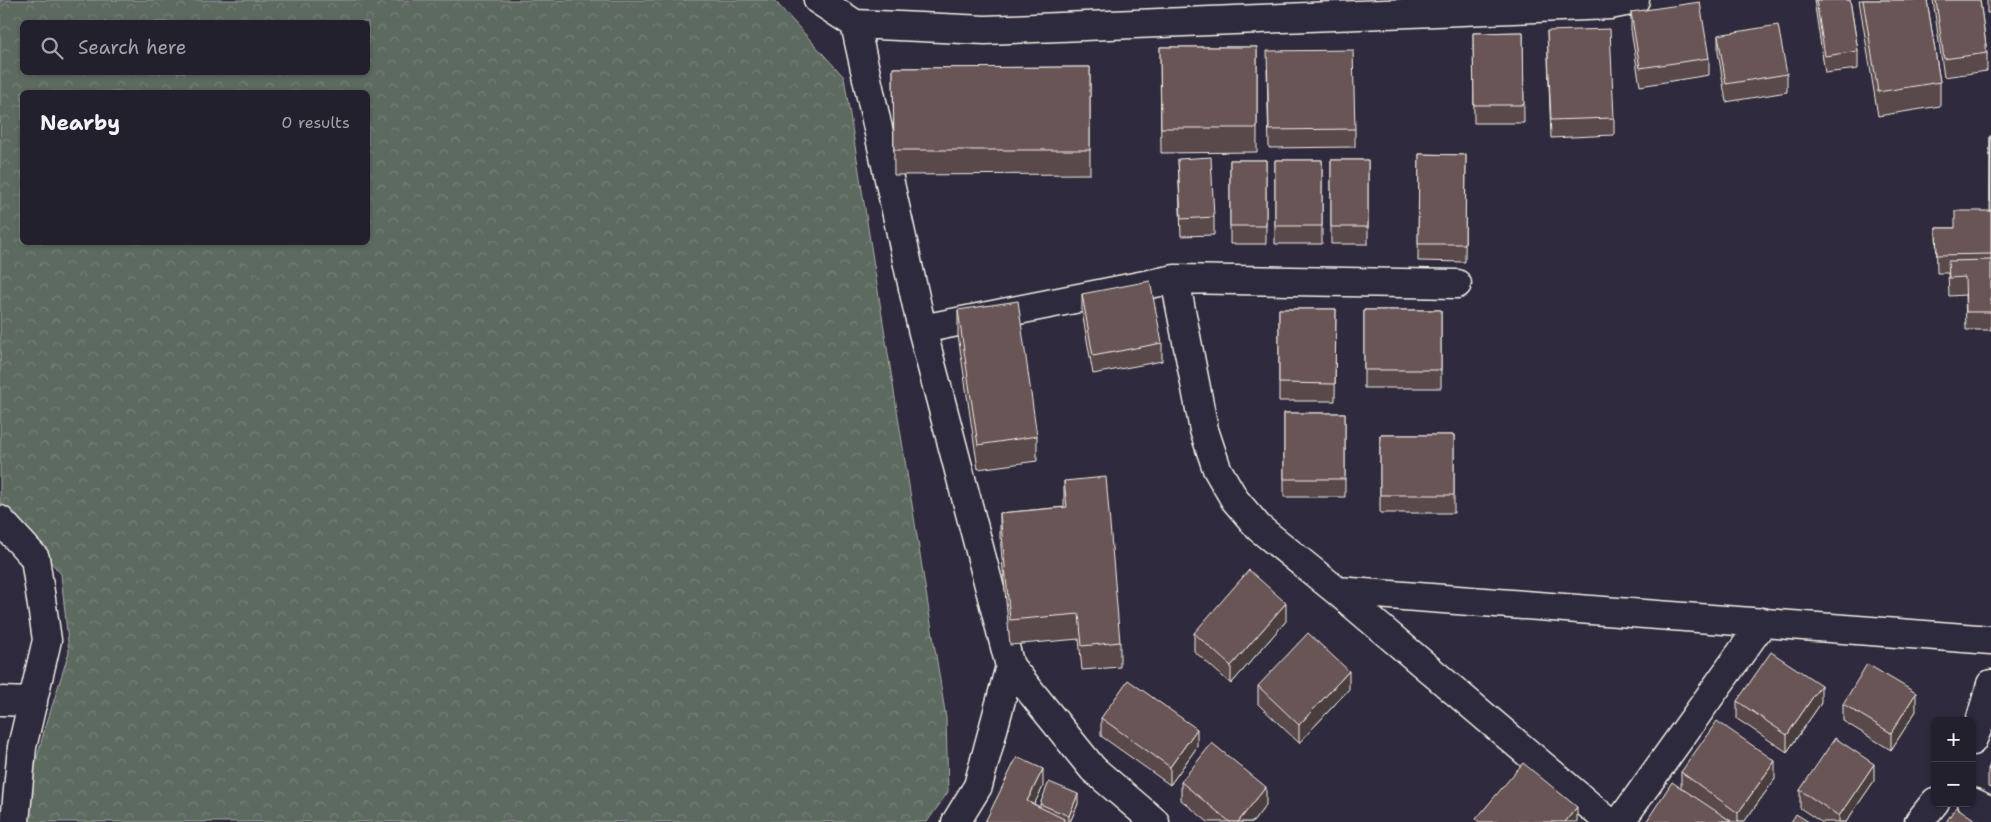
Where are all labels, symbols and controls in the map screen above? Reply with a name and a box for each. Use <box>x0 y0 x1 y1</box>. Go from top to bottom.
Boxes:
search box <box>20 20 370 75</box>
icon: search <box>38 34 66 62</box>
text: Search here <box>78 35 187 60</box>
text: Nearby <box>40 109 120 137</box>
text: 0 results <box>281 112 350 133</box>
map controls <box>1931 717 1976 807</box>
button: + <box>1931 717 1976 762</box>
button: − <box>1931 762 1976 807</box>

